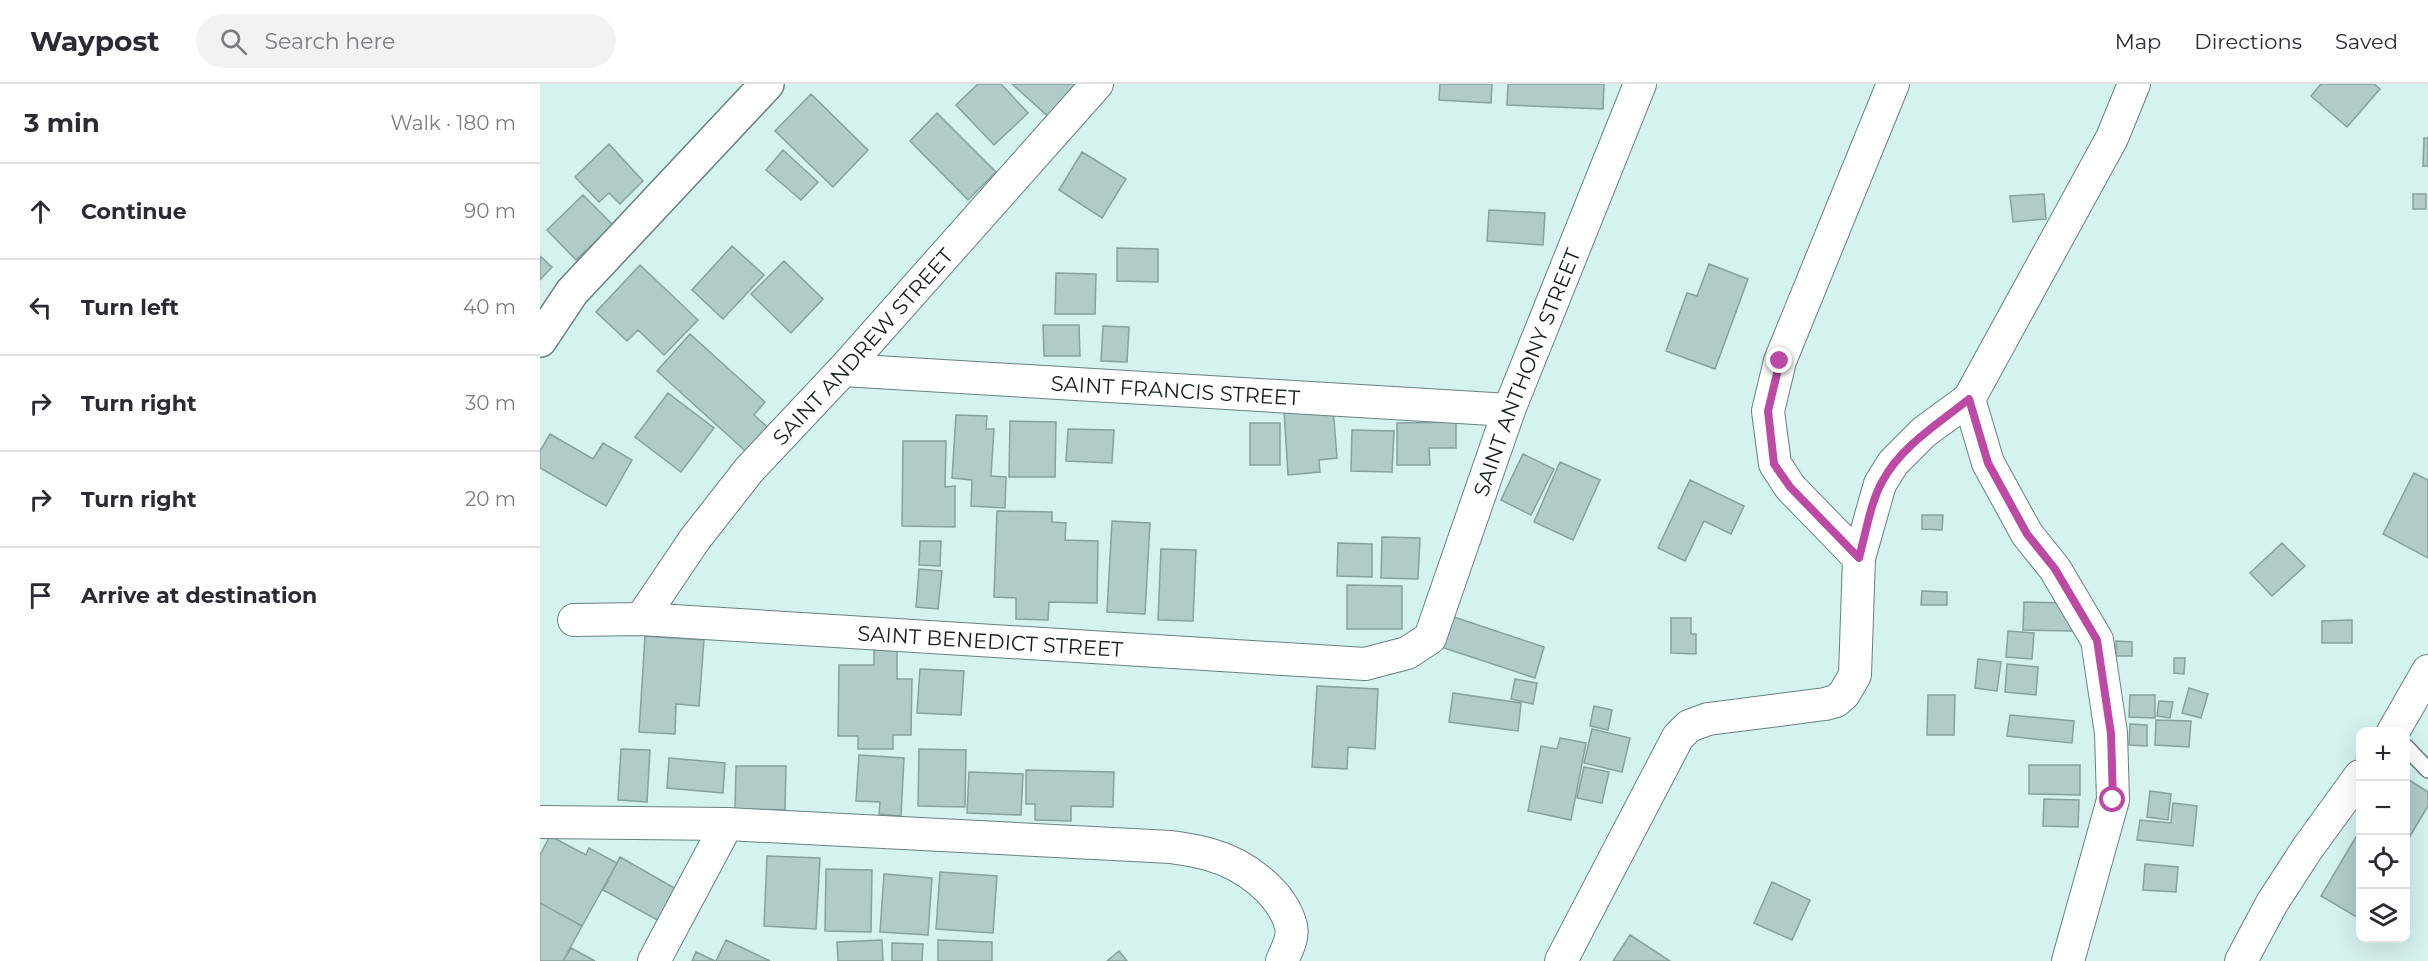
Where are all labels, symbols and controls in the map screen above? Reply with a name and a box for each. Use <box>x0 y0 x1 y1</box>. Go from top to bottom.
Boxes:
search box <box>196 14 616 68</box>
text: Waypost <box>30 24 160 58</box>
icon: search <box>217 25 250 58</box>
text: Search here <box>265 28 395 55</box>
text: Map <box>2115 29 2161 54</box>
text: Directions <box>2194 29 2302 54</box>
text: Saved <box>2335 29 2398 54</box>
text: 3 min <box>24 107 100 139</box>
text: Walk · 180 m <box>391 111 516 135</box>
icon: ahead <box>24 195 57 228</box>
text: Continue <box>81 198 187 225</box>
text: 90 m <box>464 199 516 223</box>
street label: SAINT ANDREW STREET <box>767 243 958 450</box>
street label: SAINT ANTHONY STREET <box>1468 245 1585 500</box>
icon: left <box>24 291 57 324</box>
text: Turn left <box>81 294 179 321</box>
text: 40 m <box>463 295 516 319</box>
route end <box>1766 347 1792 373</box>
street label: SAINT FRANCIS STREET <box>1050 370 1301 410</box>
icon: right <box>24 387 57 420</box>
text: Turn right <box>81 390 196 417</box>
text: 30 m <box>465 391 516 415</box>
icon: right <box>24 483 57 516</box>
text: Turn right <box>81 486 196 513</box>
text: 20 m <box>465 487 516 511</box>
icon: arrive <box>24 579 57 612</box>
text: Arrive at destination <box>81 582 317 609</box>
street label: SAINT BENEDICT STREET <box>857 620 1124 661</box>
map controls <box>2356 727 2410 943</box>
button: + <box>2356 727 2410 781</box>
button: − <box>2356 781 2410 835</box>
route start <box>2099 786 2125 812</box>
button: locate <box>2356 835 2410 889</box>
button: layers <box>2356 889 2410 943</box>

